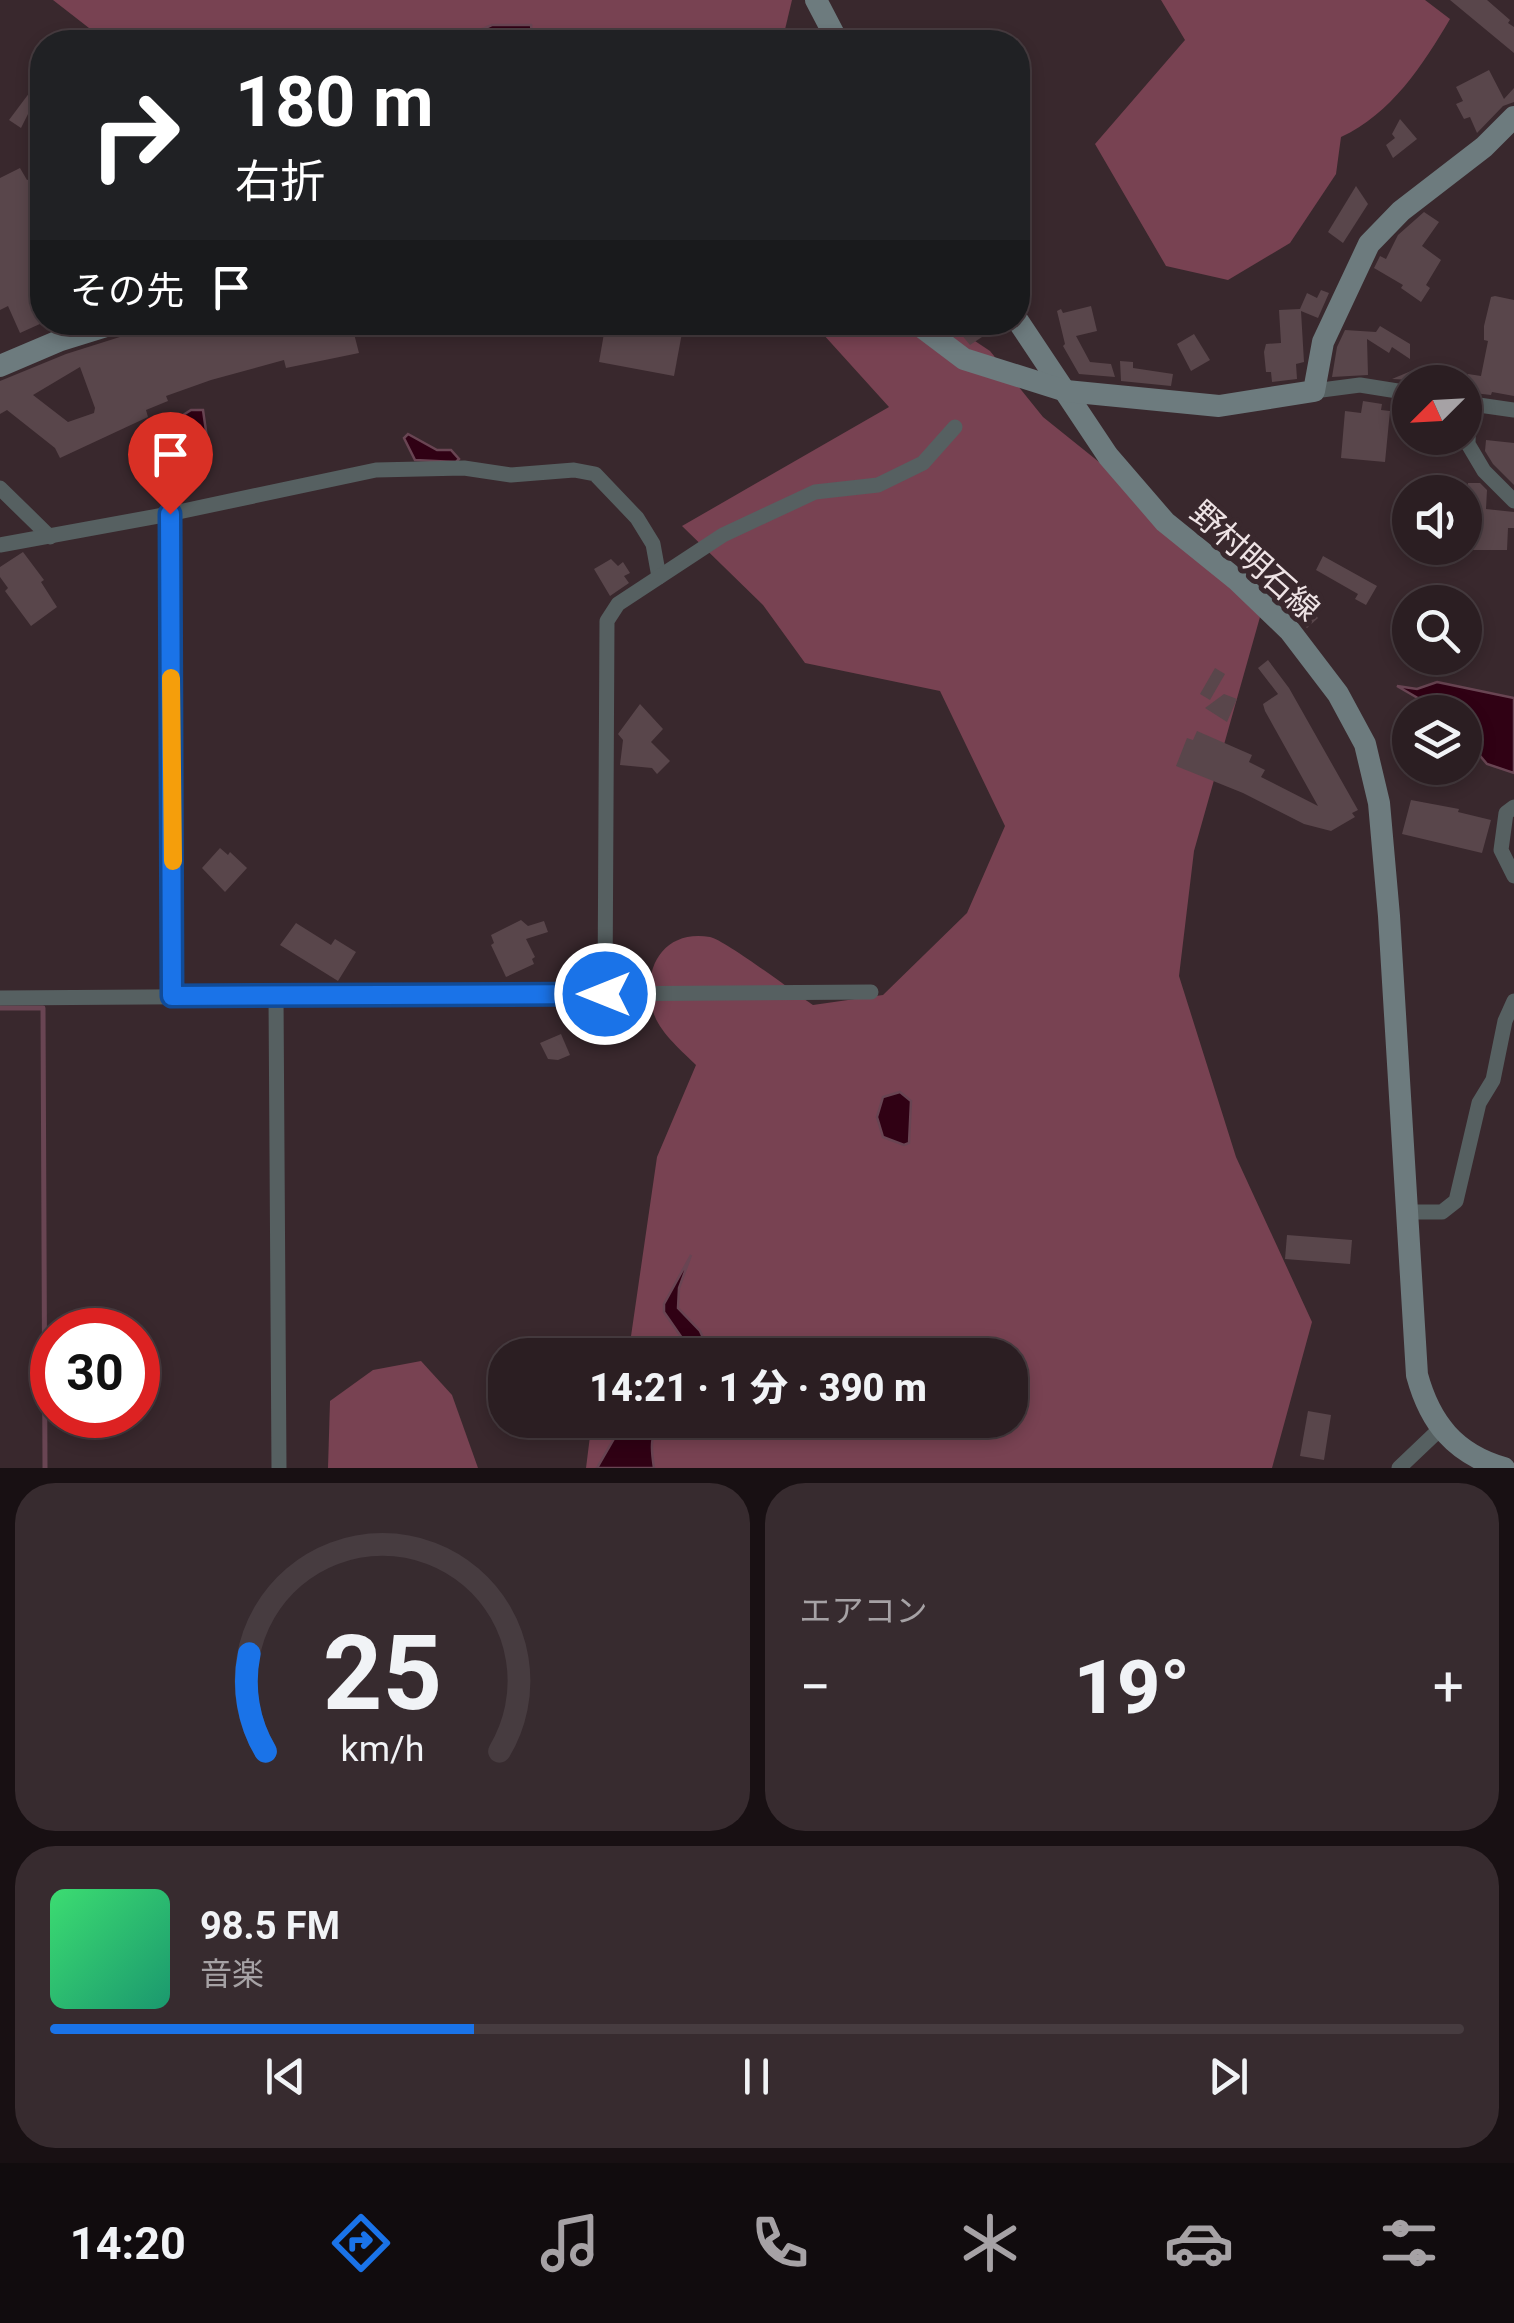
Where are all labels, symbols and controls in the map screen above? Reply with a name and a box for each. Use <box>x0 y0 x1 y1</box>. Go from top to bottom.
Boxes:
text: 180 m <box>235 61 434 143</box>
icon: right <box>70 70 200 200</box>
text: 右折 <box>235 155 325 208</box>
icon: arrive <box>204 260 259 315</box>
text: その先 <box>70 269 184 313</box>
north arrow <box>1392 365 1482 455</box>
map controls <box>1392 365 1482 785</box>
pin <box>128 412 213 515</box>
icon: arrive <box>143 427 198 482</box>
button: sound <box>1392 475 1482 565</box>
street label: 野村明石線 <box>1183 493 1327 629</box>
button: search <box>1392 585 1482 675</box>
button: layers <box>1392 695 1482 785</box>
position arrow <box>553 942 657 1046</box>
speed limit sign: 30 <box>30 1308 160 1438</box>
text: 14:21 · 1 分 · 390 m <box>589 1366 927 1410</box>
text: エアコン <box>800 1592 928 1630</box>
text: 25 <box>323 1613 442 1734</box>
text: 19° <box>1074 1643 1190 1731</box>
text: − <box>800 1655 831 1719</box>
text: + <box>1433 1655 1464 1719</box>
text: km/h <box>340 1728 424 1770</box>
text: 98.5 FM <box>200 1904 340 1948</box>
text: 音楽 <box>200 1955 264 1993</box>
icon: previous <box>258 2049 313 2104</box>
icon: pause <box>729 2049 784 2104</box>
icon: next <box>1201 2049 1256 2104</box>
icon: directions <box>326 2208 396 2278</box>
icon: music <box>535 2208 605 2278</box>
icon: phone <box>745 2208 815 2278</box>
icon: climate <box>955 2208 1025 2278</box>
icon: car <box>1164 2208 1234 2278</box>
icon: filters <box>1374 2208 1444 2278</box>
text: 14:20 <box>70 2217 186 2270</box>

